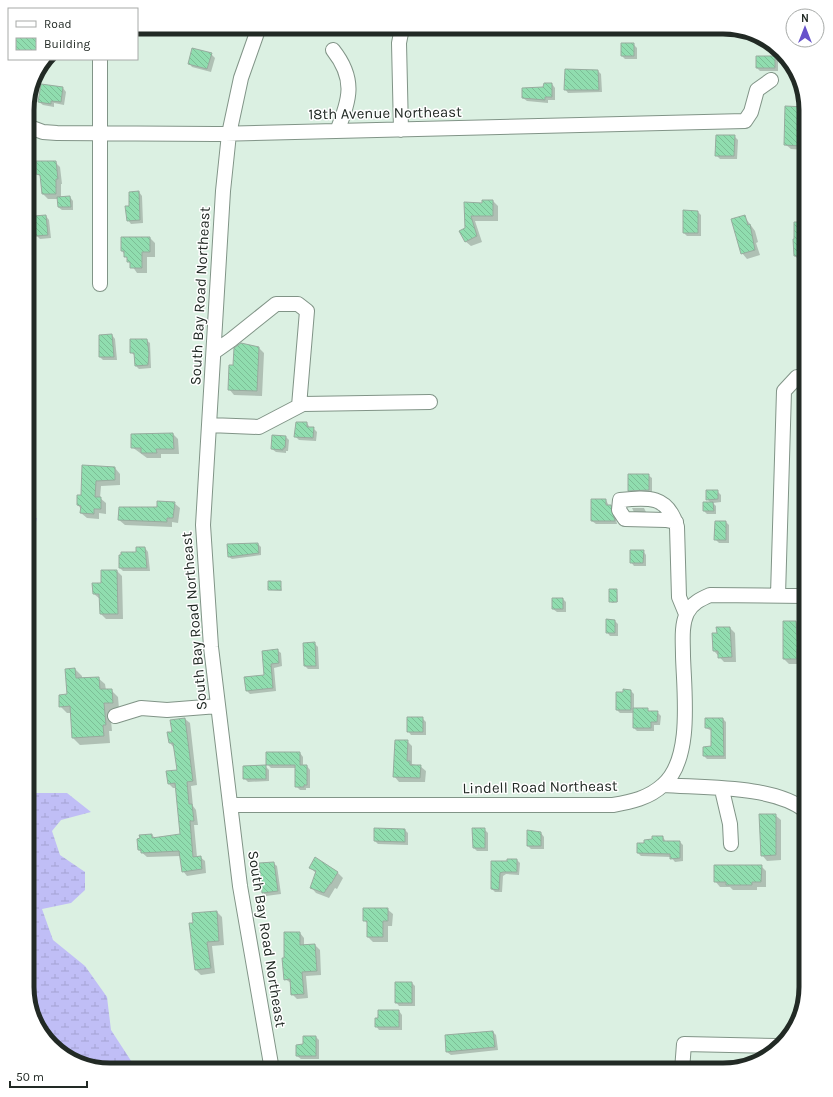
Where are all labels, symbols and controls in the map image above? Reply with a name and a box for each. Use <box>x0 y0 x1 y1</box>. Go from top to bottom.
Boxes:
legend <box>8 8 138 60</box>
north arrow <box>785 8 825 48</box>
text: N <box>801 12 809 25</box>
text: Road <box>44 17 72 31</box>
text: Building <box>44 37 91 51</box>
street label: 18th Avenue Northeast <box>308 103 462 123</box>
street label: South Bay Road Northeast <box>186 206 214 386</box>
street label: South Bay Road Northeast <box>177 531 211 711</box>
street label: Lindell Road Northeast <box>462 777 618 797</box>
street label: South Bay Road Northeast <box>244 849 290 1029</box>
scale bar <box>10 1063 87 1089</box>
text: 50 m <box>16 1070 44 1084</box>

